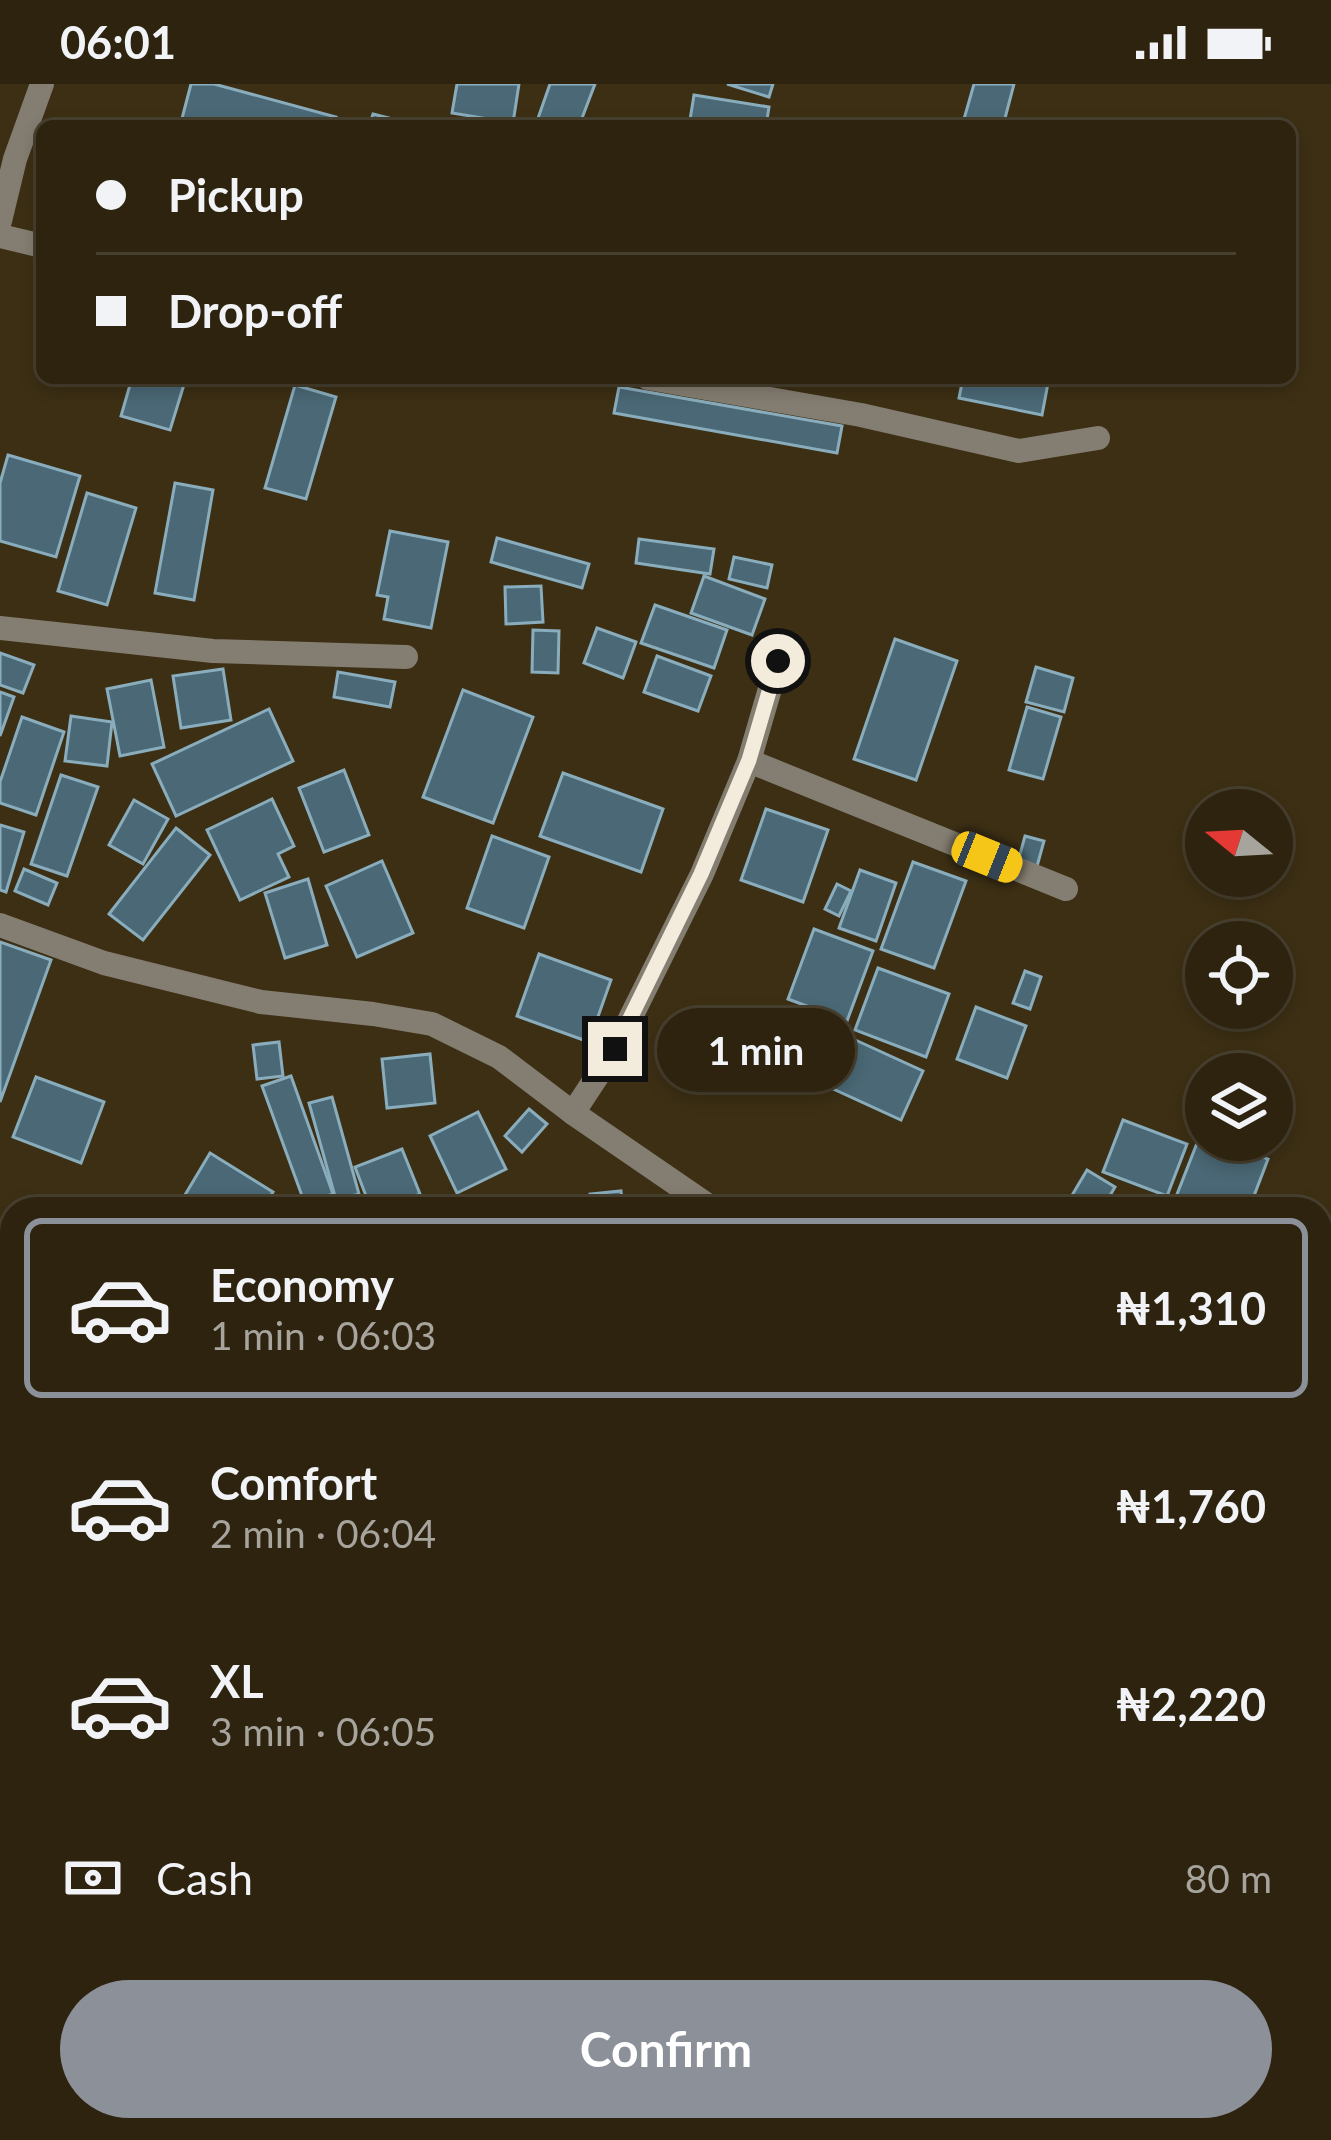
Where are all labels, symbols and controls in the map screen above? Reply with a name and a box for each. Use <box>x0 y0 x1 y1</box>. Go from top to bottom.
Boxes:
text: 06:01 <box>60 15 176 69</box>
text: Pickup <box>168 168 304 222</box>
text: Drop-off <box>168 284 342 338</box>
route start <box>751 634 805 688</box>
north arrow <box>1185 789 1293 897</box>
map controls <box>1185 789 1293 1161</box>
car <box>947 827 1027 887</box>
button: locate <box>1185 921 1293 1029</box>
callout: 1 min <box>657 1007 855 1091</box>
route end <box>588 1022 642 1076</box>
text: 1 min <box>708 1027 804 1073</box>
button: layers <box>1185 1053 1293 1161</box>
icon: car <box>66 1254 174 1362</box>
text: Economy <box>210 1258 394 1312</box>
text: ₦1,310 <box>1115 1281 1266 1335</box>
text: 1 min · 06:03 <box>210 1312 436 1358</box>
icon: car <box>66 1452 174 1560</box>
text: Comfort <box>210 1456 377 1510</box>
text: ₦1,760 <box>1115 1479 1266 1533</box>
text: 2 min · 06:04 <box>210 1510 436 1556</box>
icon: car <box>66 1650 174 1758</box>
text: XL <box>210 1654 264 1708</box>
text: ₦2,220 <box>1115 1677 1266 1731</box>
text: 3 min · 06:05 <box>210 1708 436 1754</box>
icon: cash <box>60 1845 126 1911</box>
text: Cash <box>156 1851 253 1905</box>
text: 80 m <box>1185 1855 1272 1901</box>
button: Confirm <box>60 1980 1272 2118</box>

